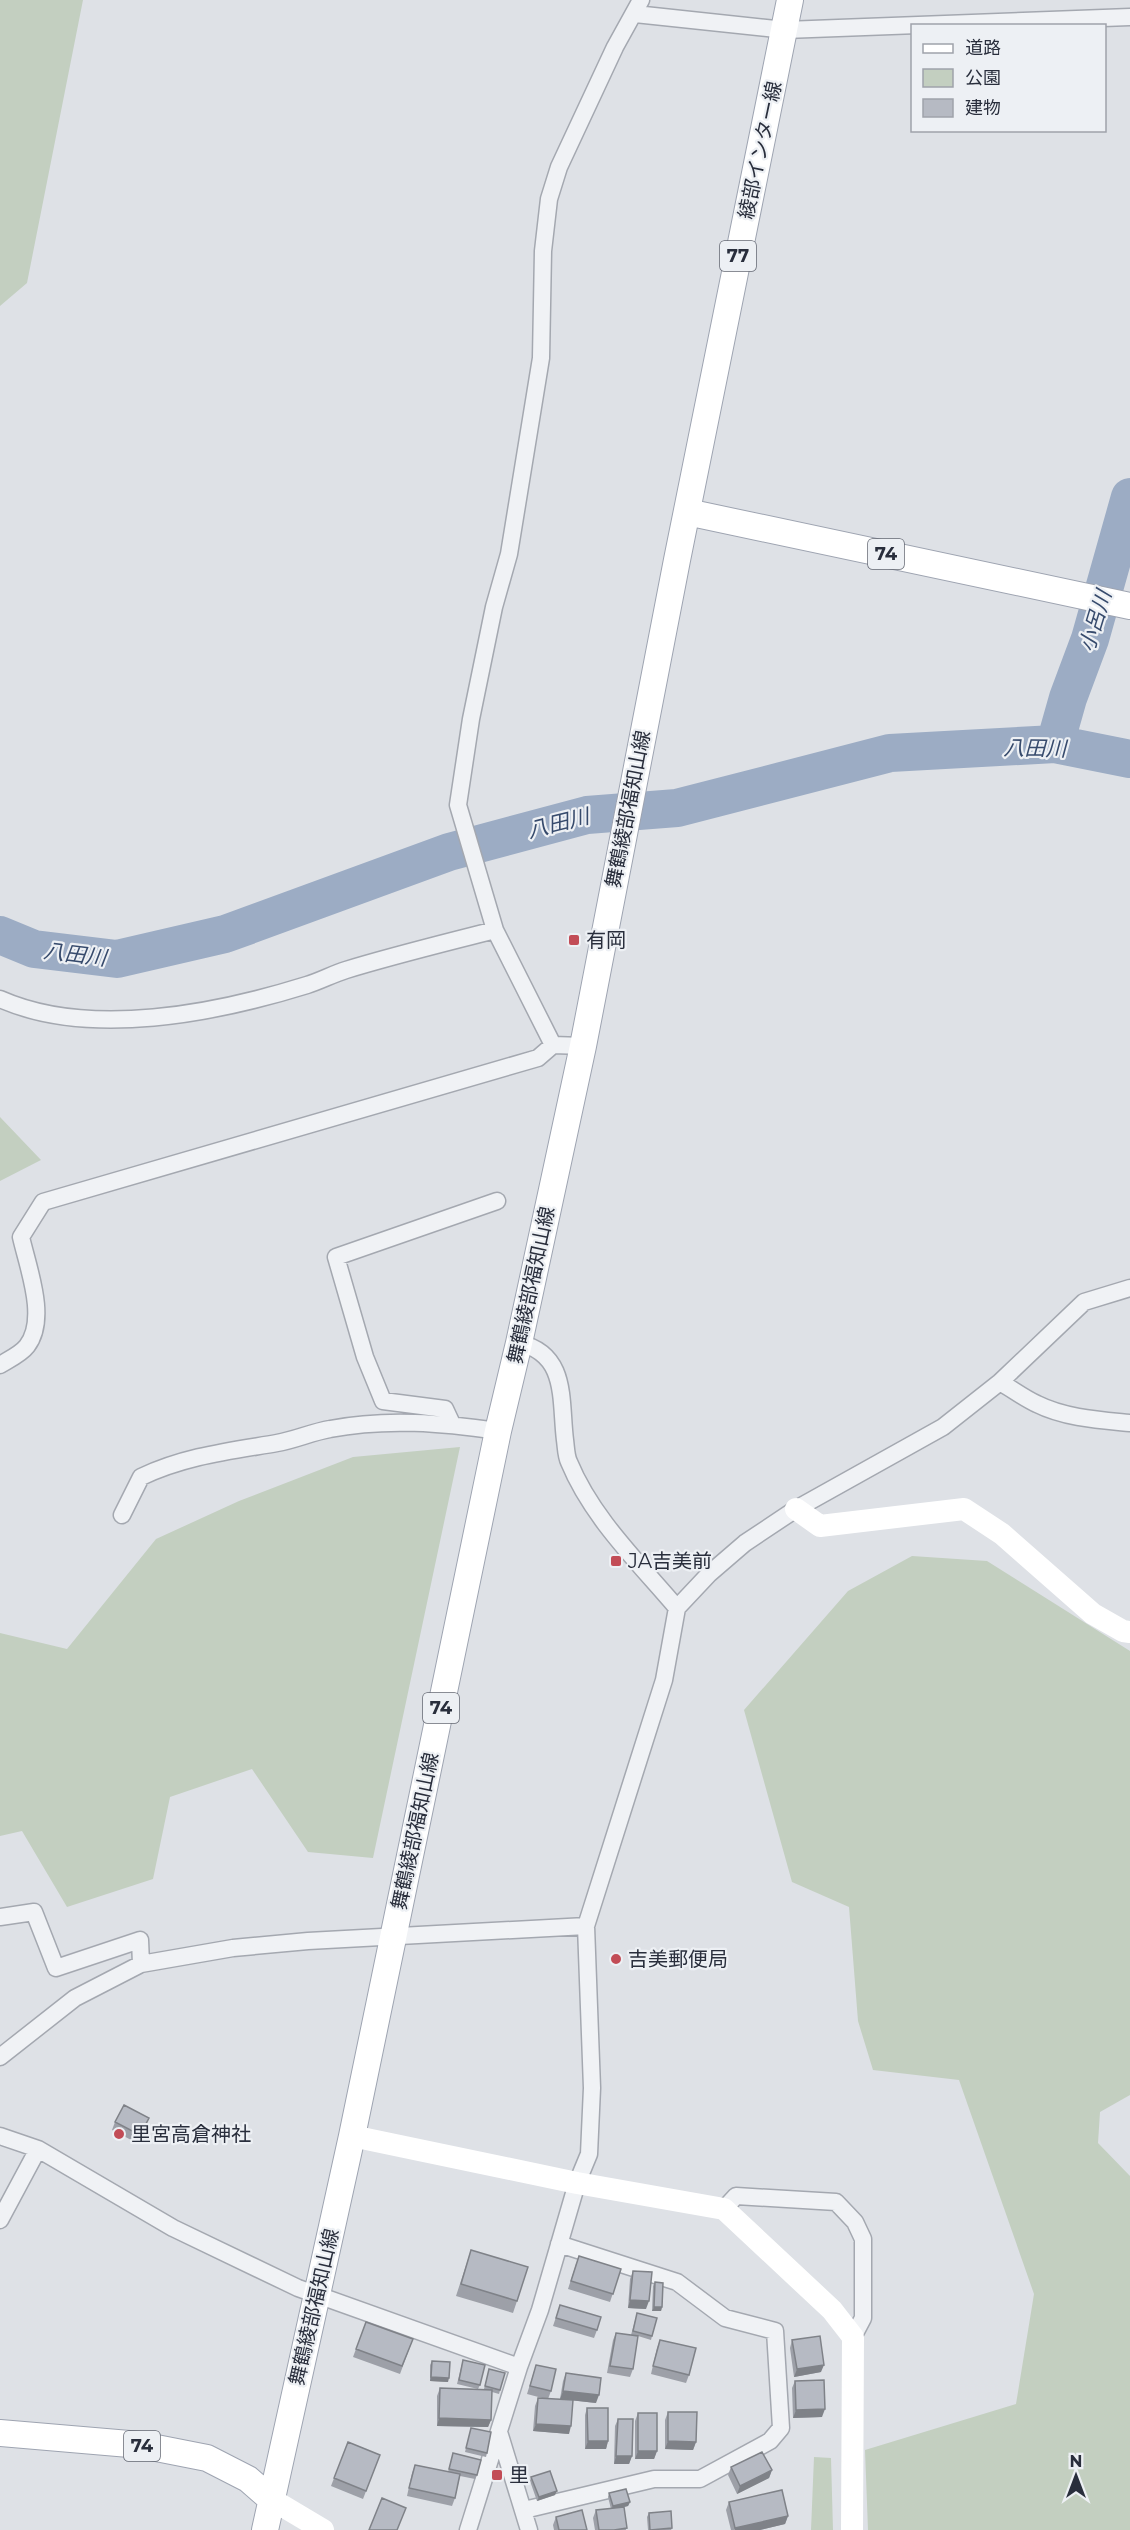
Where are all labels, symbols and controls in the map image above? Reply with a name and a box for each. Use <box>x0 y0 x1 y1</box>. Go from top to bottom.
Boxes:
legend <box>911 24 1106 132</box>
text: 道路 <box>965 37 1001 59</box>
text: 公園 <box>965 67 1001 89</box>
street label: 綾部インター線 <box>734 79 786 221</box>
text: 建物 <box>965 97 1001 119</box>
road number: 77 <box>720 241 756 271</box>
road number: 74 <box>868 539 904 569</box>
water label: 小呂川 <box>1074 585 1117 655</box>
street label: 舞鶴綾部福知山線 <box>601 728 655 890</box>
water label: 八田川 <box>1003 735 1069 761</box>
water label: 八田川 <box>524 803 594 843</box>
place label: 有岡 <box>586 928 626 952</box>
marker: 有岡 <box>567 933 581 947</box>
water label: 八田川 <box>42 938 110 970</box>
street label: 舞鶴綾部福知山線 <box>503 1204 559 1366</box>
place label: JA吉美前 <box>627 1549 712 1573</box>
marker: JA吉美前 <box>609 1554 623 1568</box>
road number: 74 <box>423 1693 459 1723</box>
street label: 舞鶴綾部福知山線 <box>387 1750 443 1912</box>
place label: 吉美郵便局 <box>628 1947 728 1971</box>
marker: 吉美郵便局 <box>609 1952 623 1966</box>
place label: 里宮高倉神社 <box>131 2122 251 2146</box>
marker: 里宮高倉神社 <box>112 2127 126 2141</box>
street label: 舞鶴綾部福知山線 <box>284 2226 344 2388</box>
road number: 74 <box>124 2431 160 2461</box>
north arrow <box>1046 2446 1106 2506</box>
text: N <box>1070 2452 1082 2471</box>
place label: 里 <box>509 2463 529 2487</box>
marker: 里 <box>490 2468 504 2482</box>

